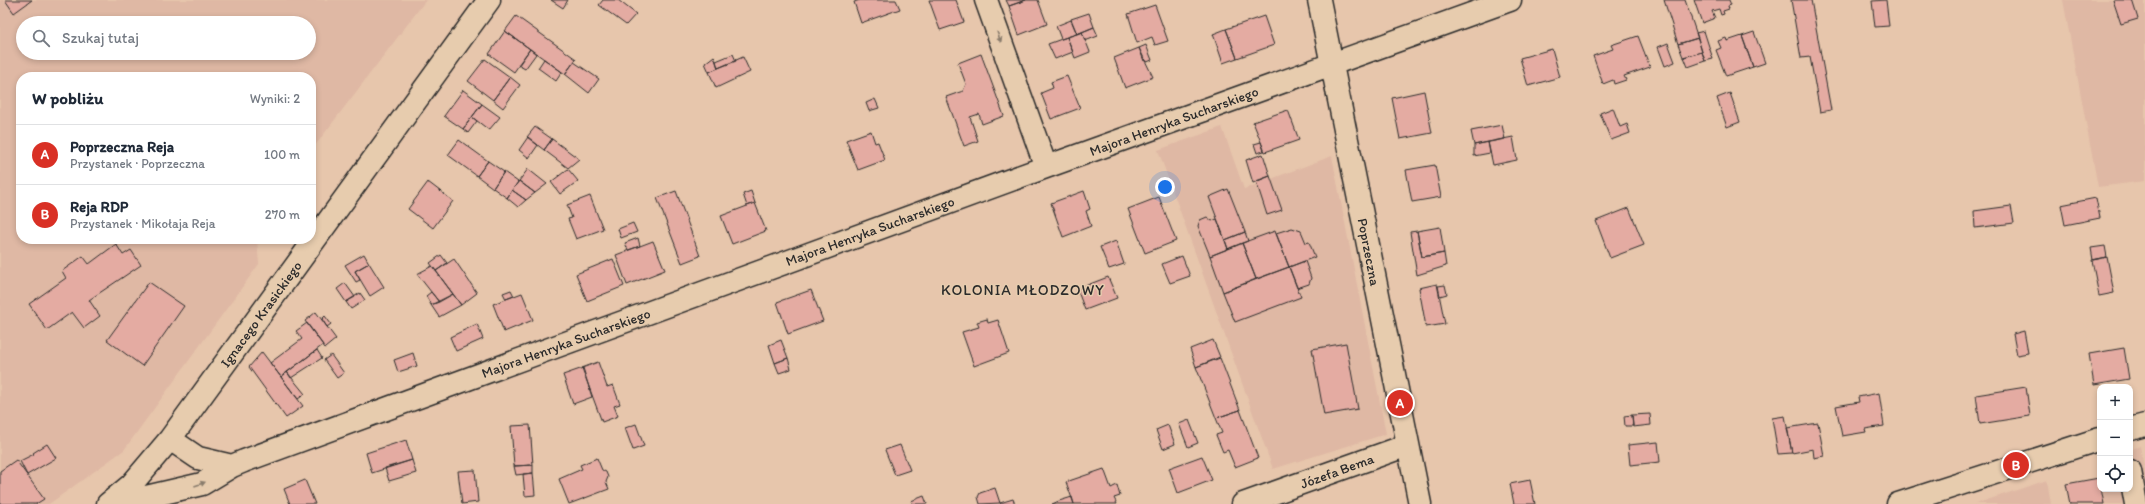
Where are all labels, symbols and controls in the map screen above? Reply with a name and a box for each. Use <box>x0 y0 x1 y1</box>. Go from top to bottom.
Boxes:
search box <box>16 16 316 60</box>
icon: search <box>30 27 52 49</box>
text: Szukaj tutaj <box>62 29 139 47</box>
one-way arrow <box>996 31 1002 43</box>
street label: Majora Henryka Sucharskiego <box>1087 83 1261 160</box>
text: W pobliżu <box>32 88 103 108</box>
text: Wyniki: 2 <box>250 91 300 106</box>
text: Poprzeczna Reja <box>70 138 174 156</box>
text: A <box>41 147 49 162</box>
text: 100 m <box>264 147 300 162</box>
text: Przystanek · Poprzeczna <box>70 156 205 171</box>
your location <box>1155 177 1175 197</box>
street label: Majora Henryka Sucharskiego <box>783 193 957 270</box>
text: Reja RDP <box>70 198 128 216</box>
text: B <box>41 207 49 222</box>
text: 270 m <box>265 207 300 222</box>
text: Przystanek · Mikołaja Reja <box>70 216 216 231</box>
street label: Poprzeczna <box>1354 217 1384 288</box>
street label: Ignacego Krasickiego <box>217 258 306 371</box>
district label: KOLONIA MŁODZOWY <box>941 281 1105 299</box>
street label: Majora Henryka Sucharskiego <box>479 305 653 382</box>
map controls <box>2097 384 2133 492</box>
button: + <box>2097 384 2133 420</box>
pin: A <box>1387 388 1413 418</box>
button: − <box>2097 420 2133 456</box>
street label: Józefa Bema <box>1298 450 1377 493</box>
pin: B <box>2003 450 2029 480</box>
button: locate <box>2097 456 2133 492</box>
one-way arrow <box>194 481 206 487</box>

